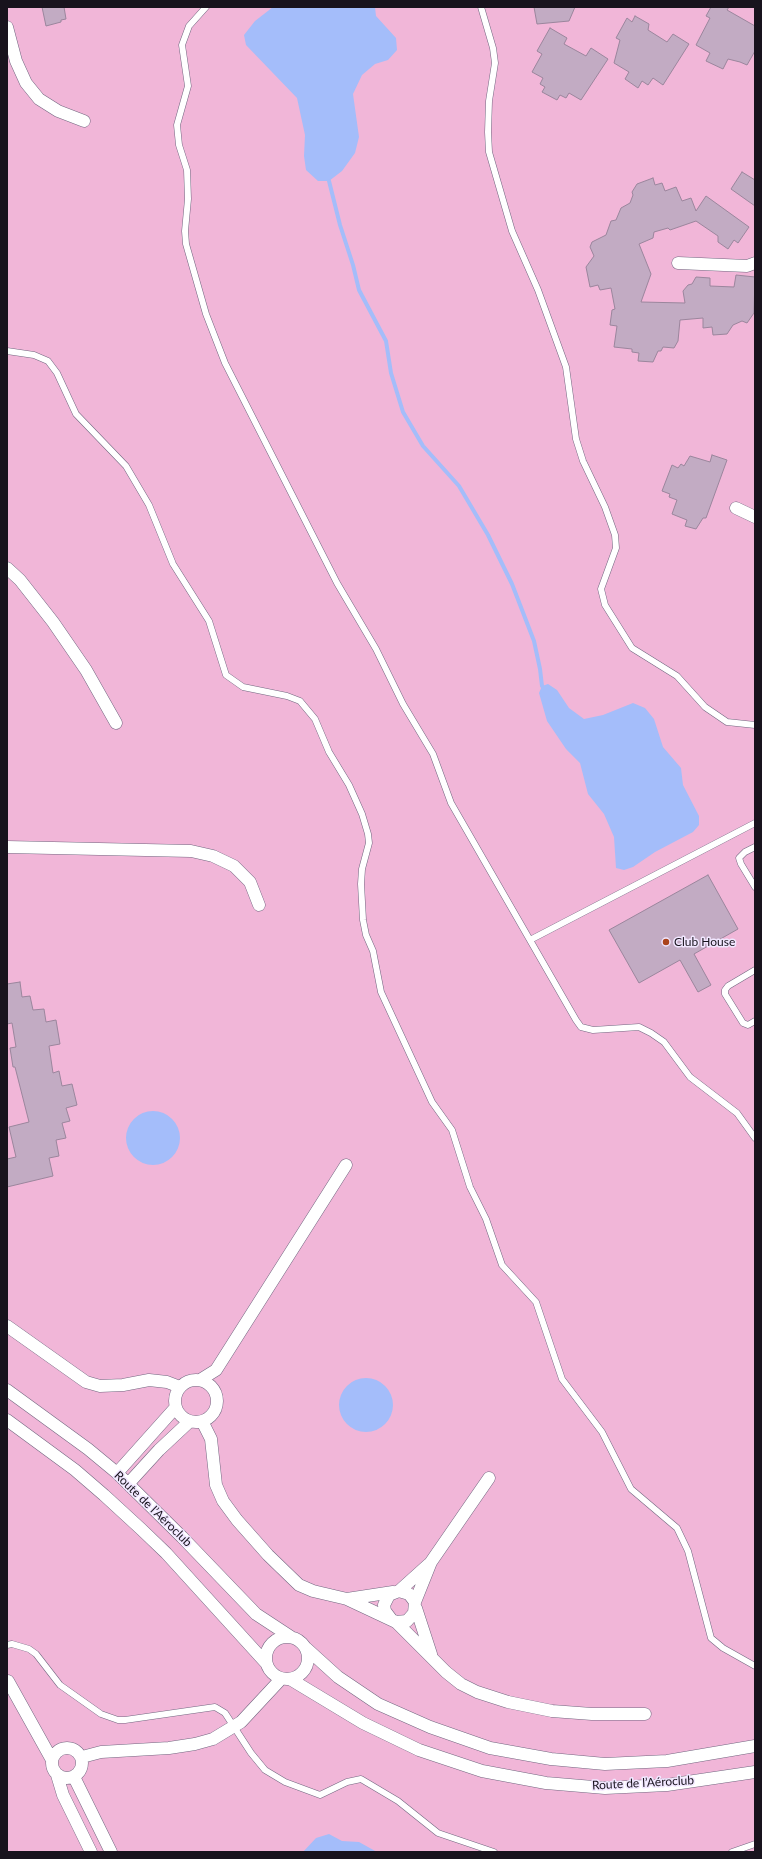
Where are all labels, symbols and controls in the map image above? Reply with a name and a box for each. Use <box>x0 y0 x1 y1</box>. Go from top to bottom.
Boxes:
place label: Club House <box>674 935 735 949</box>
marker: Club House <box>661 937 671 947</box>
street label: Route de l’Aéroclub <box>111 1468 195 1550</box>
street label: Route de l’Aéroclub <box>592 1773 694 1793</box>

